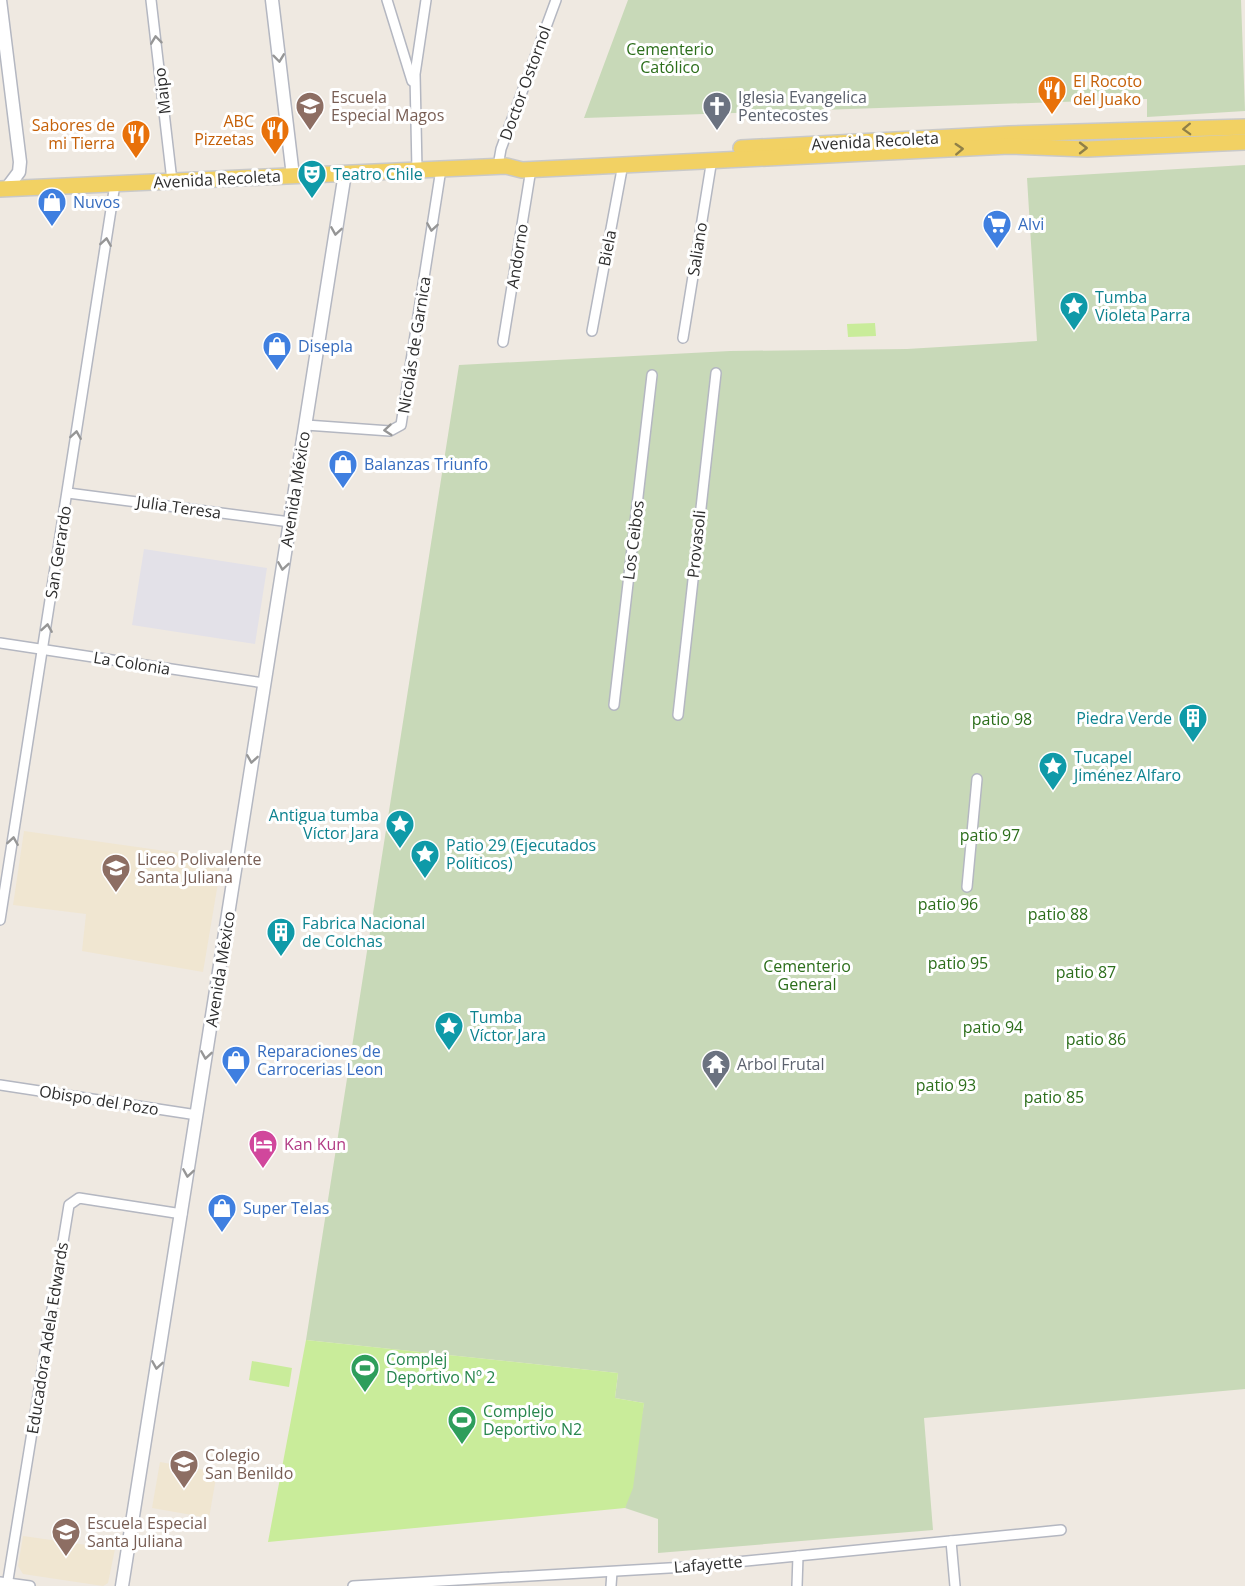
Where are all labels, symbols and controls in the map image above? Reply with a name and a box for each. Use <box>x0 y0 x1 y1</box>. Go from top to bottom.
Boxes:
street label: Doctor Ostornol <box>494 23 556 143</box>
one-way arrow <box>150 35 162 44</box>
park label: Cementerio Católico <box>626 38 714 78</box>
one-way arrow <box>273 54 285 63</box>
street label: Maipo <box>148 66 176 116</box>
place label: El Rocoto del Juako <box>1073 70 1142 110</box>
restaurant icon: El Rocoto del Juako <box>1036 74 1068 116</box>
place label: Escuela Especial Magos <box>331 86 444 126</box>
place label: Iglesia Evangelica Pentecostes <box>738 86 867 126</box>
school or university icon: Escuela Especial Magos <box>294 90 326 132</box>
church icon: Iglesia Evangelica Pentecostes <box>701 90 733 132</box>
place label: ABC Pizzetas <box>194 110 254 150</box>
place label: Sabores de mi Tierra <box>32 114 115 154</box>
restaurant icon: ABC Pizzetas <box>259 114 291 156</box>
restaurant icon: Sabores de mi Tierra <box>120 118 152 160</box>
one-way arrow <box>1182 123 1191 135</box>
street label: Avenida Recoleta <box>811 127 939 155</box>
one-way arrow <box>954 142 963 155</box>
one-way arrow <box>1079 142 1088 154</box>
theatre icon: Teatro Chile <box>296 158 328 200</box>
place label: Teatro Chile <box>333 163 423 185</box>
street label: Avenida Recoleta <box>153 165 281 193</box>
shop icon: Nuvos <box>36 186 68 228</box>
place label: Nuvos <box>73 191 120 213</box>
supermarket icon: Alvi <box>981 208 1013 250</box>
place label: Alvi <box>1018 213 1044 235</box>
street label: Saliano <box>682 221 712 277</box>
one-way arrow <box>427 222 439 231</box>
street label: Andorno <box>501 222 533 290</box>
one-way arrow <box>330 227 342 236</box>
street label: Biela <box>593 228 621 268</box>
one-way arrow <box>100 238 112 247</box>
street label: Nicolás de Garnica <box>392 275 436 415</box>
place label: Tumba Violeta Parra <box>1095 286 1190 326</box>
place icon: Tumba Violeta Parra <box>1058 290 1090 332</box>
shop icon: Disepla <box>261 330 293 372</box>
place label: Disepla <box>298 335 353 357</box>
one-way arrow <box>383 423 393 436</box>
one-way arrow <box>70 430 82 440</box>
street label: Avenida México <box>275 430 315 548</box>
shop icon: Balanzas Triunfo <box>327 448 359 490</box>
place label: Balanzas Triunfo <box>364 453 488 475</box>
street label: Julia Teresa <box>133 490 223 524</box>
street label: Los Ceibos <box>617 499 649 581</box>
street label: San Gerardo <box>40 504 76 600</box>
street label: Provasoli <box>682 509 710 579</box>
one-way arrow <box>277 561 290 571</box>
one-way arrow <box>40 623 52 632</box>
street label: La Colonia <box>92 646 172 680</box>
building icon: Piedra Verde <box>1177 702 1209 744</box>
place label: Piedra Verde <box>1076 707 1172 729</box>
park label: patio 98 <box>972 708 1032 730</box>
place label: Tucapel Jiménez Alfaro <box>1072 746 1181 786</box>
place icon: Tucapel Jiménez Alfaro <box>1037 750 1069 792</box>
one-way arrow <box>247 754 259 763</box>
place label: Antigua tumba Víctor Jara <box>269 804 379 844</box>
place icon: Antigua tumba Víctor Jara <box>384 808 416 850</box>
park label: patio 97 <box>960 824 1020 846</box>
place label: Patio 29 (Ejecutados Políticos) <box>446 834 596 874</box>
one-way arrow <box>6 836 18 846</box>
place icon: Patio 29 (Ejecutados Políticos) <box>409 838 441 880</box>
place label: Liceo Polivalente Santa Juliana <box>137 848 262 888</box>
school or university icon: Liceo Polivalente Santa Juliana <box>100 852 132 894</box>
park label: patio 96 <box>918 893 978 915</box>
park label: patio 88 <box>1028 903 1088 925</box>
street label: Avenida México <box>200 910 240 1028</box>
place label: Fabrica Nacional de Colchas <box>302 912 425 952</box>
building icon: Fabrica Nacional de Colchas <box>265 916 297 958</box>
park label: patio 95 <box>928 952 988 974</box>
park label: Cementerio General <box>763 955 851 995</box>
park label: patio 87 <box>1056 961 1116 983</box>
place label: Tumba Víctor Jara <box>470 1006 546 1046</box>
place icon: Tumba Víctor Jara <box>433 1010 465 1052</box>
park label: patio 94 <box>963 1016 1023 1038</box>
park label: patio 86 <box>1066 1028 1126 1050</box>
place label: Reparaciones de Carrocerias Leon <box>257 1040 383 1080</box>
shop icon: Reparaciones de Carrocerias Leon <box>220 1044 252 1086</box>
temple icon: Arbol Frutal <box>700 1048 732 1090</box>
one-way arrow <box>201 1050 213 1060</box>
place label: Arbol Frutal <box>737 1053 825 1075</box>
park label: patio 93 <box>916 1074 976 1096</box>
street label: Obispo del Pozo <box>38 1080 160 1120</box>
park label: patio 85 <box>1024 1086 1084 1108</box>
hotel icon: Kan Kun <box>247 1128 279 1170</box>
place label: Kan Kun <box>284 1133 346 1155</box>
one-way arrow <box>182 1167 195 1177</box>
shop icon: Super Telas <box>206 1192 238 1234</box>
place label: Super Telas <box>243 1197 329 1219</box>
street label: Educadora Adela Edwards <box>21 1240 73 1436</box>
place label: Complej Deportivo Nº 2 <box>386 1348 495 1388</box>
sports icon: Complej Deportivo Nº 2 <box>349 1352 381 1394</box>
one-way arrow <box>152 1361 164 1370</box>
place label: Complejo Deportivo N2 <box>483 1400 582 1440</box>
sports icon: Complejo Deportivo N2 <box>446 1404 478 1446</box>
place label: Colegio San Benildo <box>205 1444 293 1484</box>
school or university icon: Colegio San Benildo <box>168 1448 200 1490</box>
place label: Escuela Especial Santa Juliana <box>87 1512 207 1552</box>
school or university icon: Escuela Especial Santa Juliana <box>50 1516 82 1558</box>
street label: Lafayette <box>673 1550 743 1578</box>

